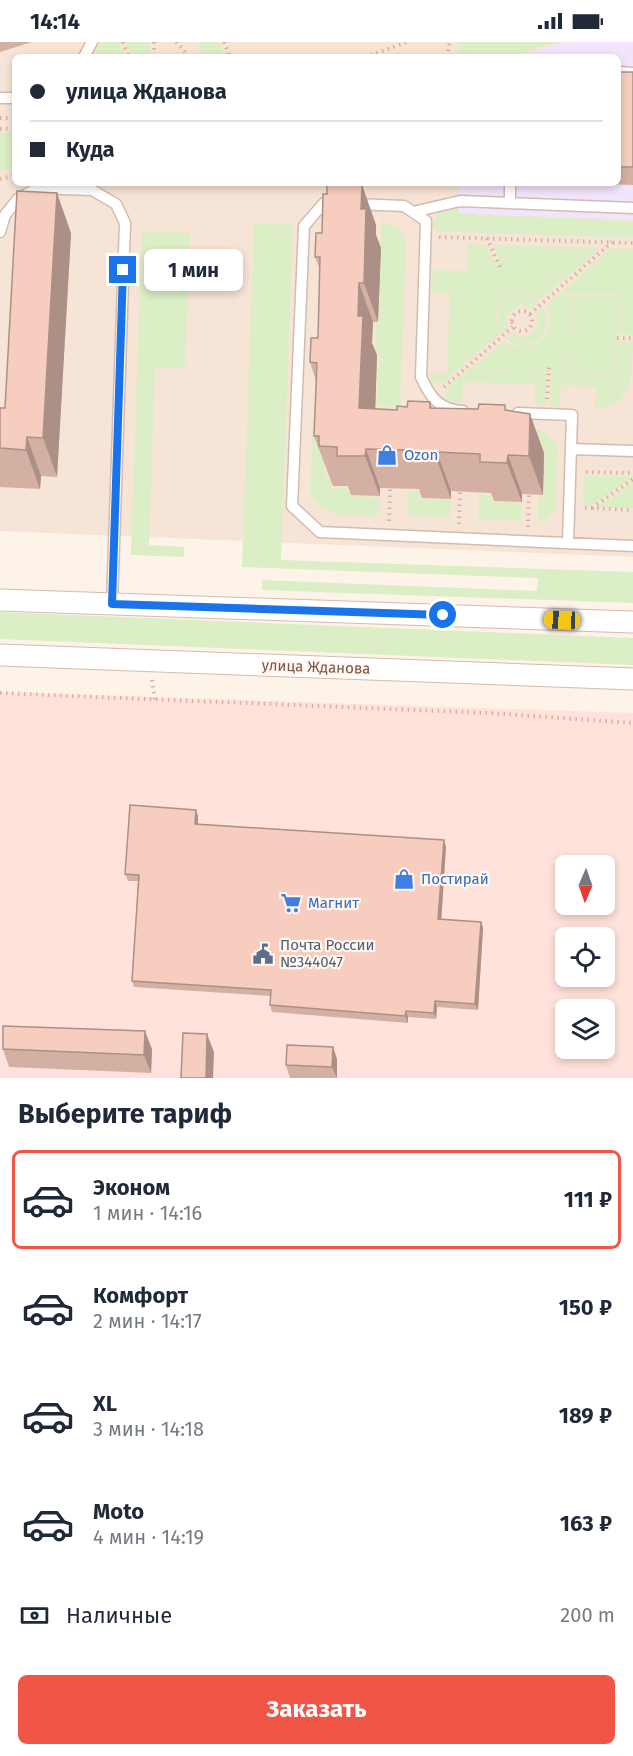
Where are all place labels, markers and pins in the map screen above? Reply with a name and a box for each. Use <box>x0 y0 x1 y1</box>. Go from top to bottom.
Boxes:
shop icon: Ozon <box>375 443 399 467</box>
place label: Ozon <box>404 446 438 464</box>
shop icon: Постирай <box>392 867 416 891</box>
place label: Постирай <box>421 870 489 888</box>
supermarket icon: Магнит <box>279 891 303 915</box>
place label: Магнит <box>308 894 359 912</box>
place label: Почта России №344047 <box>280 936 375 971</box>
public building icon: Почта России №344047 <box>251 942 275 966</box>

